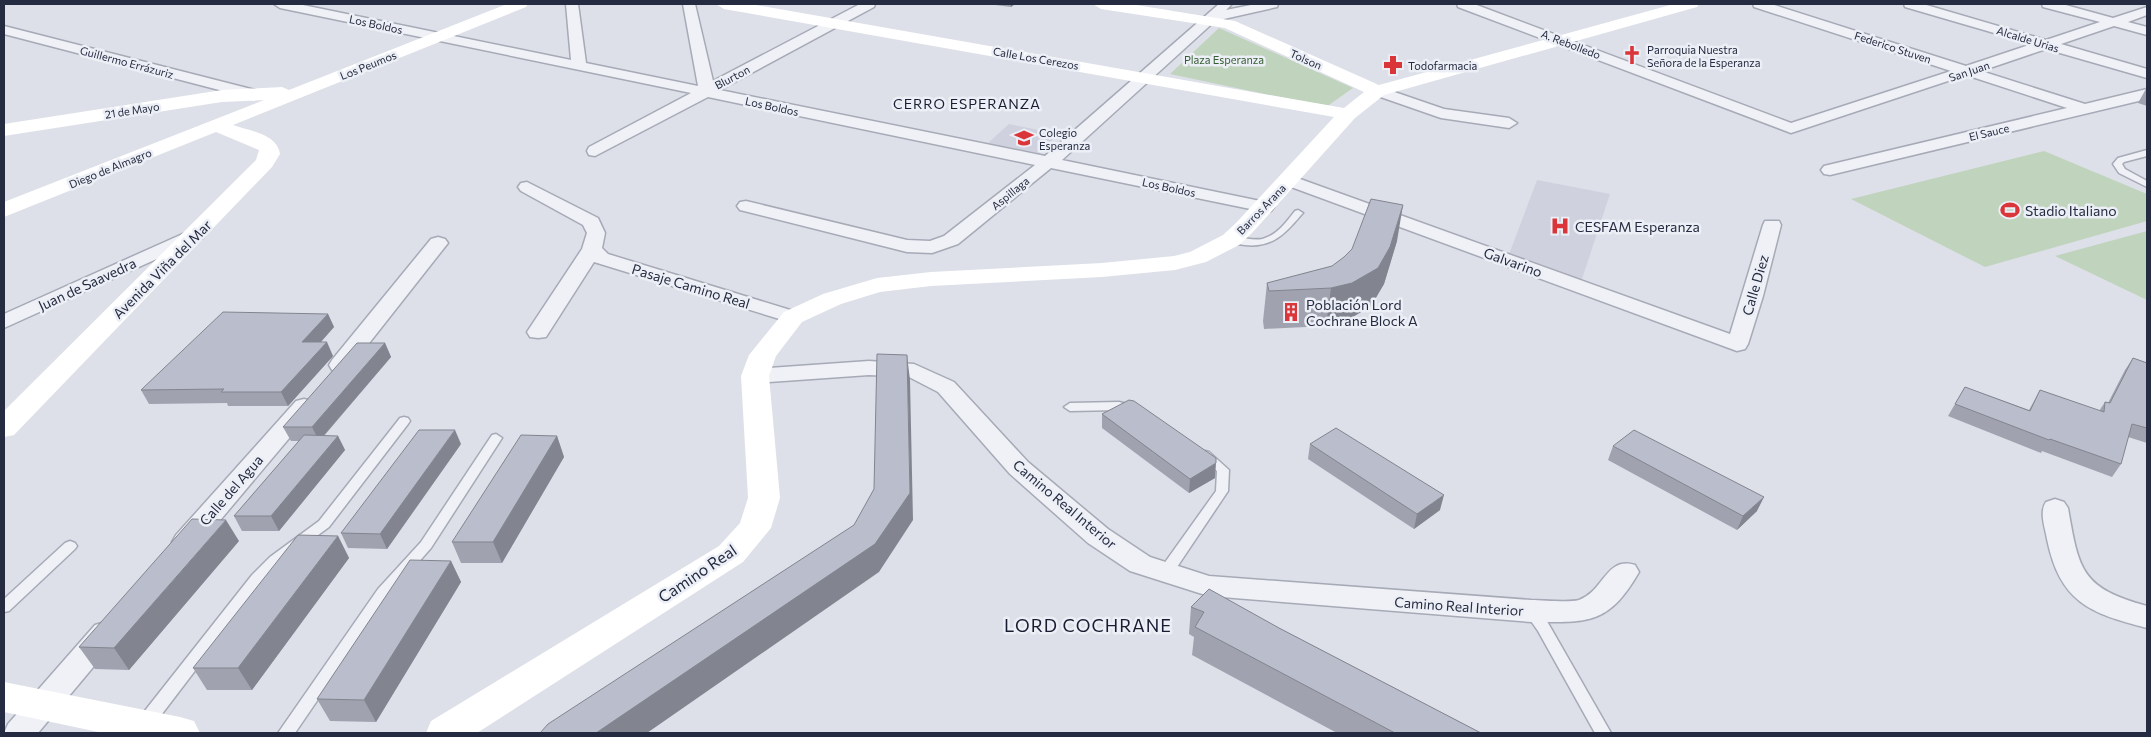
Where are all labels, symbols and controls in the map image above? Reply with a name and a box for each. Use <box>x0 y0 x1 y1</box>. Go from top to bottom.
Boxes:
street label: Los Boldos <box>348 12 404 36</box>
street label: Alcalde Urias <box>1995 23 2061 55</box>
street label: A. Rebolledo <box>1539 27 1603 61</box>
street label: Federico Stuven <box>1853 28 1933 66</box>
street label: Guillermo Errázuriz <box>79 43 176 81</box>
place label: Parroquia Nuestra Señora de la Esperanza <box>1647 43 1761 69</box>
street label: Calle Los Cerezos <box>992 44 1080 72</box>
church icon: Parroquia Nuestra Señora de la Esperanza <box>1621 44 1643 66</box>
street label: Tolson <box>1288 46 1324 72</box>
street label: Los Peumos <box>338 48 398 82</box>
park label: Plaza Esperanza <box>1184 53 1264 66</box>
pharmacy icon: Todofarmacia <box>1382 54 1404 76</box>
street label: San Juan <box>1947 58 1991 85</box>
place label: Todofarmacia <box>1408 59 1477 72</box>
street label: Blurton <box>712 62 752 92</box>
street label: Los Boldos <box>744 94 800 118</box>
district label: CERRO ESPERANZA <box>893 95 1041 112</box>
street label: 21 de Mayo <box>104 99 161 121</box>
street label: El Sauce <box>1968 121 2011 143</box>
place label: Colegio Esperanza <box>1039 126 1090 152</box>
school or university icon: Colegio Esperanza <box>1013 127 1035 149</box>
street label: Diego de Almagro <box>67 145 154 191</box>
street label: Aspillaga <box>988 174 1032 212</box>
street label: Los Boldos <box>1141 175 1197 199</box>
street label: Barros Arana <box>1234 181 1288 237</box>
sports icon: Stadio Italiano <box>1999 199 2021 221</box>
place label: Stadio Italiano <box>2025 202 2117 219</box>
hospital icon: CESFAM Esperanza <box>1549 215 1571 237</box>
street label: Avenida Viña del Mar <box>109 216 215 322</box>
place label: CESFAM Esperanza <box>1575 218 1700 235</box>
street label: Galvarino <box>1481 244 1545 280</box>
street label: Calle Diez <box>1738 253 1772 317</box>
street label: Juan de Saavedra <box>35 254 139 314</box>
street label: Pasaje Camino Real <box>630 260 752 312</box>
place label: Población Lord Cochrane Block A <box>1306 296 1418 329</box>
building icon: Población Lord Cochrane Block A <box>1280 301 1302 323</box>
street label: Calle del Agua <box>196 451 266 529</box>
street label: Camino Real Interior <box>1010 456 1120 552</box>
street label: Camino Real <box>654 540 740 606</box>
street label: Camino Real Interior <box>1394 593 1525 619</box>
district label: LORD COCHRANE <box>1004 614 1172 636</box>

